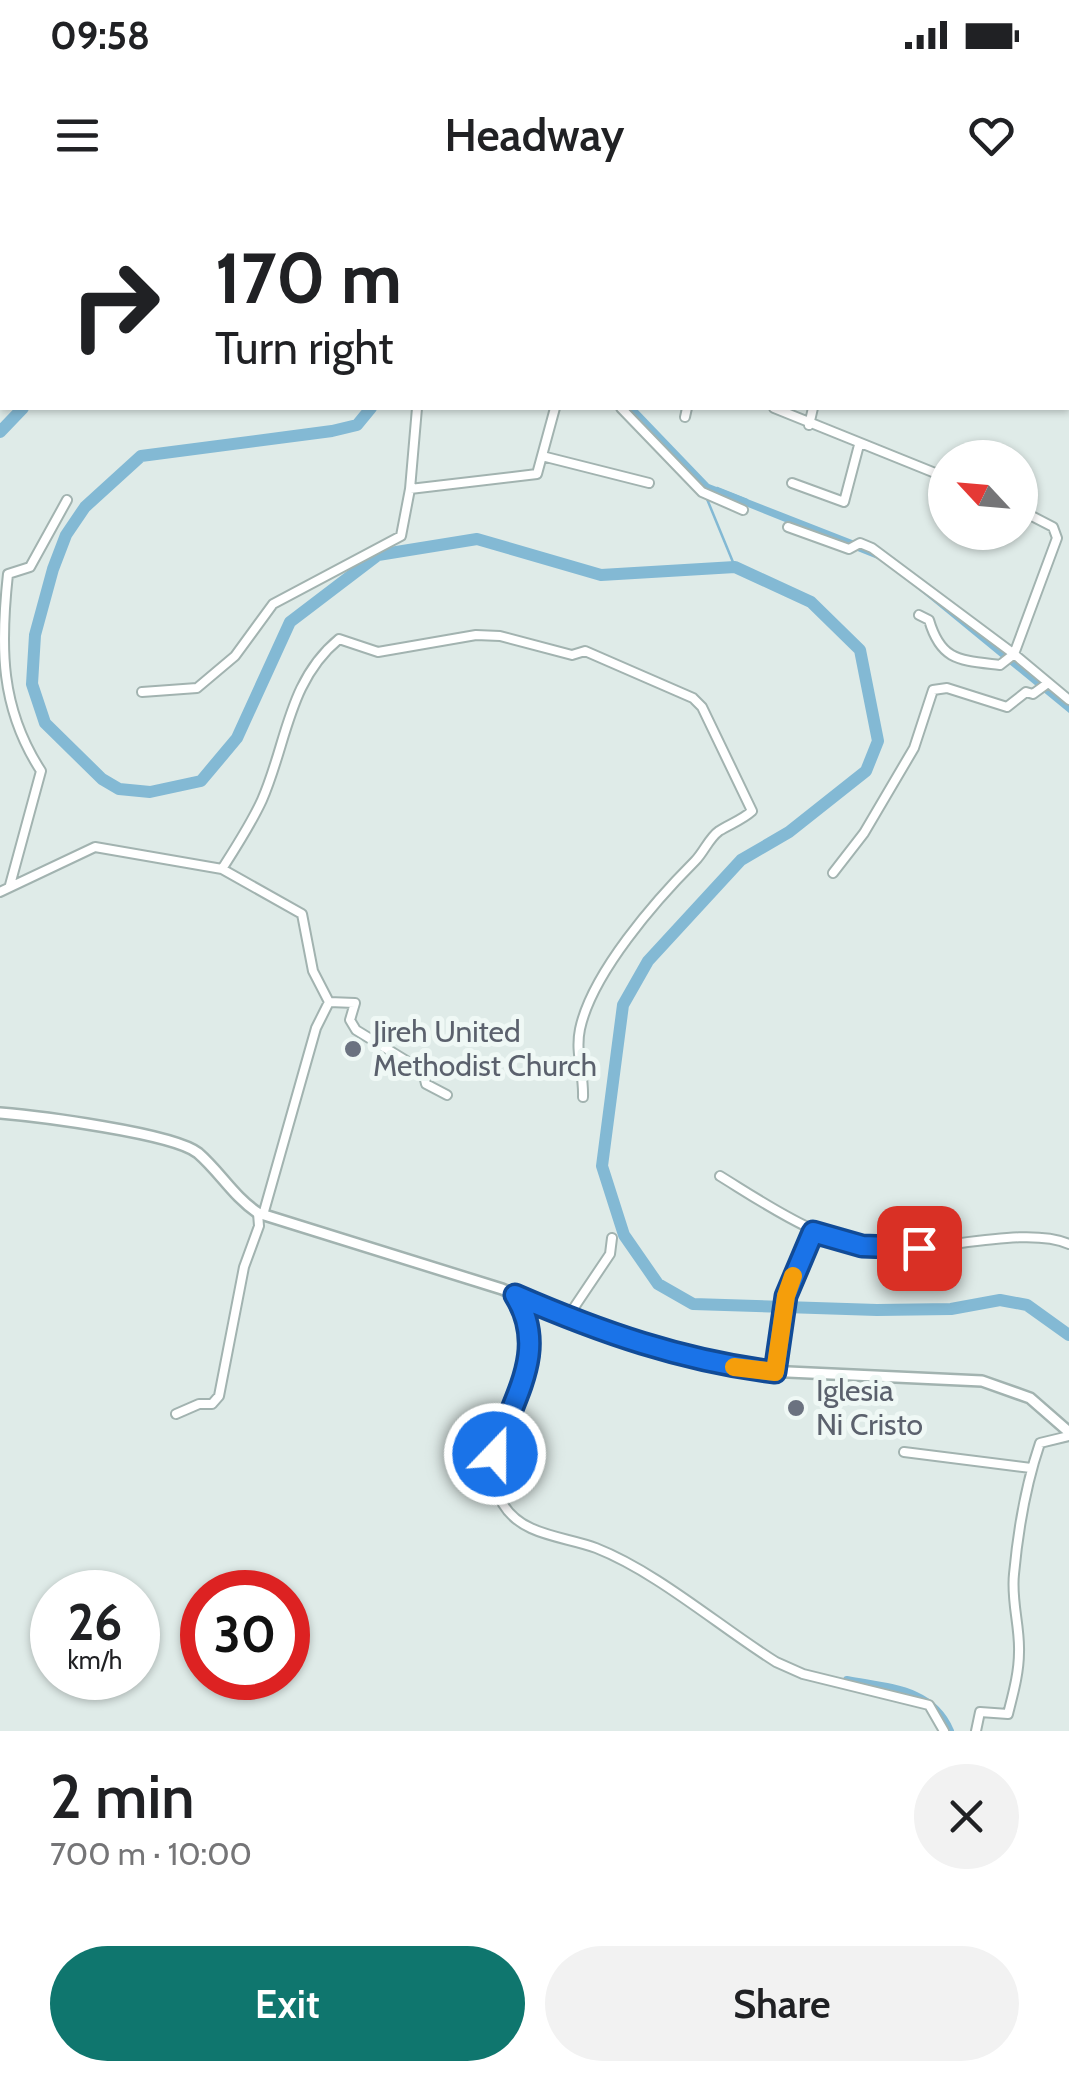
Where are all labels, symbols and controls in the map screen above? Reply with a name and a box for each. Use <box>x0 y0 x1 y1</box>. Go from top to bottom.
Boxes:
text: 09:58 <box>50 12 150 59</box>
icon: menu <box>50 108 105 163</box>
text: Headway <box>445 108 624 162</box>
icon: heart <box>964 108 1019 163</box>
text: 170 m <box>215 235 402 321</box>
icon: right <box>50 240 180 370</box>
text: Turn right <box>215 321 394 375</box>
north arrow <box>928 440 1038 550</box>
map controls <box>928 440 1038 550</box>
place label: Jireh United Methodist Church <box>372 1013 597 1084</box>
marker: Jireh United Methodist Church <box>342 1038 364 1060</box>
pin <box>877 1206 962 1291</box>
icon: arrive <box>892 1221 947 1276</box>
place label: Iglesia Ni Cristo <box>816 1372 923 1443</box>
marker: Iglesia Ni Cristo <box>785 1397 807 1419</box>
position arrow <box>443 1402 547 1506</box>
speed limit sign: 30 <box>180 1570 310 1700</box>
text: 26 <box>68 1592 122 1653</box>
text: km/h <box>68 1645 122 1675</box>
text: 2 min <box>50 1760 195 1833</box>
button: close <box>914 1764 1019 1869</box>
text: 700 m · 10:00 <box>50 1834 252 1873</box>
button: Exit <box>50 1946 525 2061</box>
button: Share <box>545 1946 1019 2061</box>

